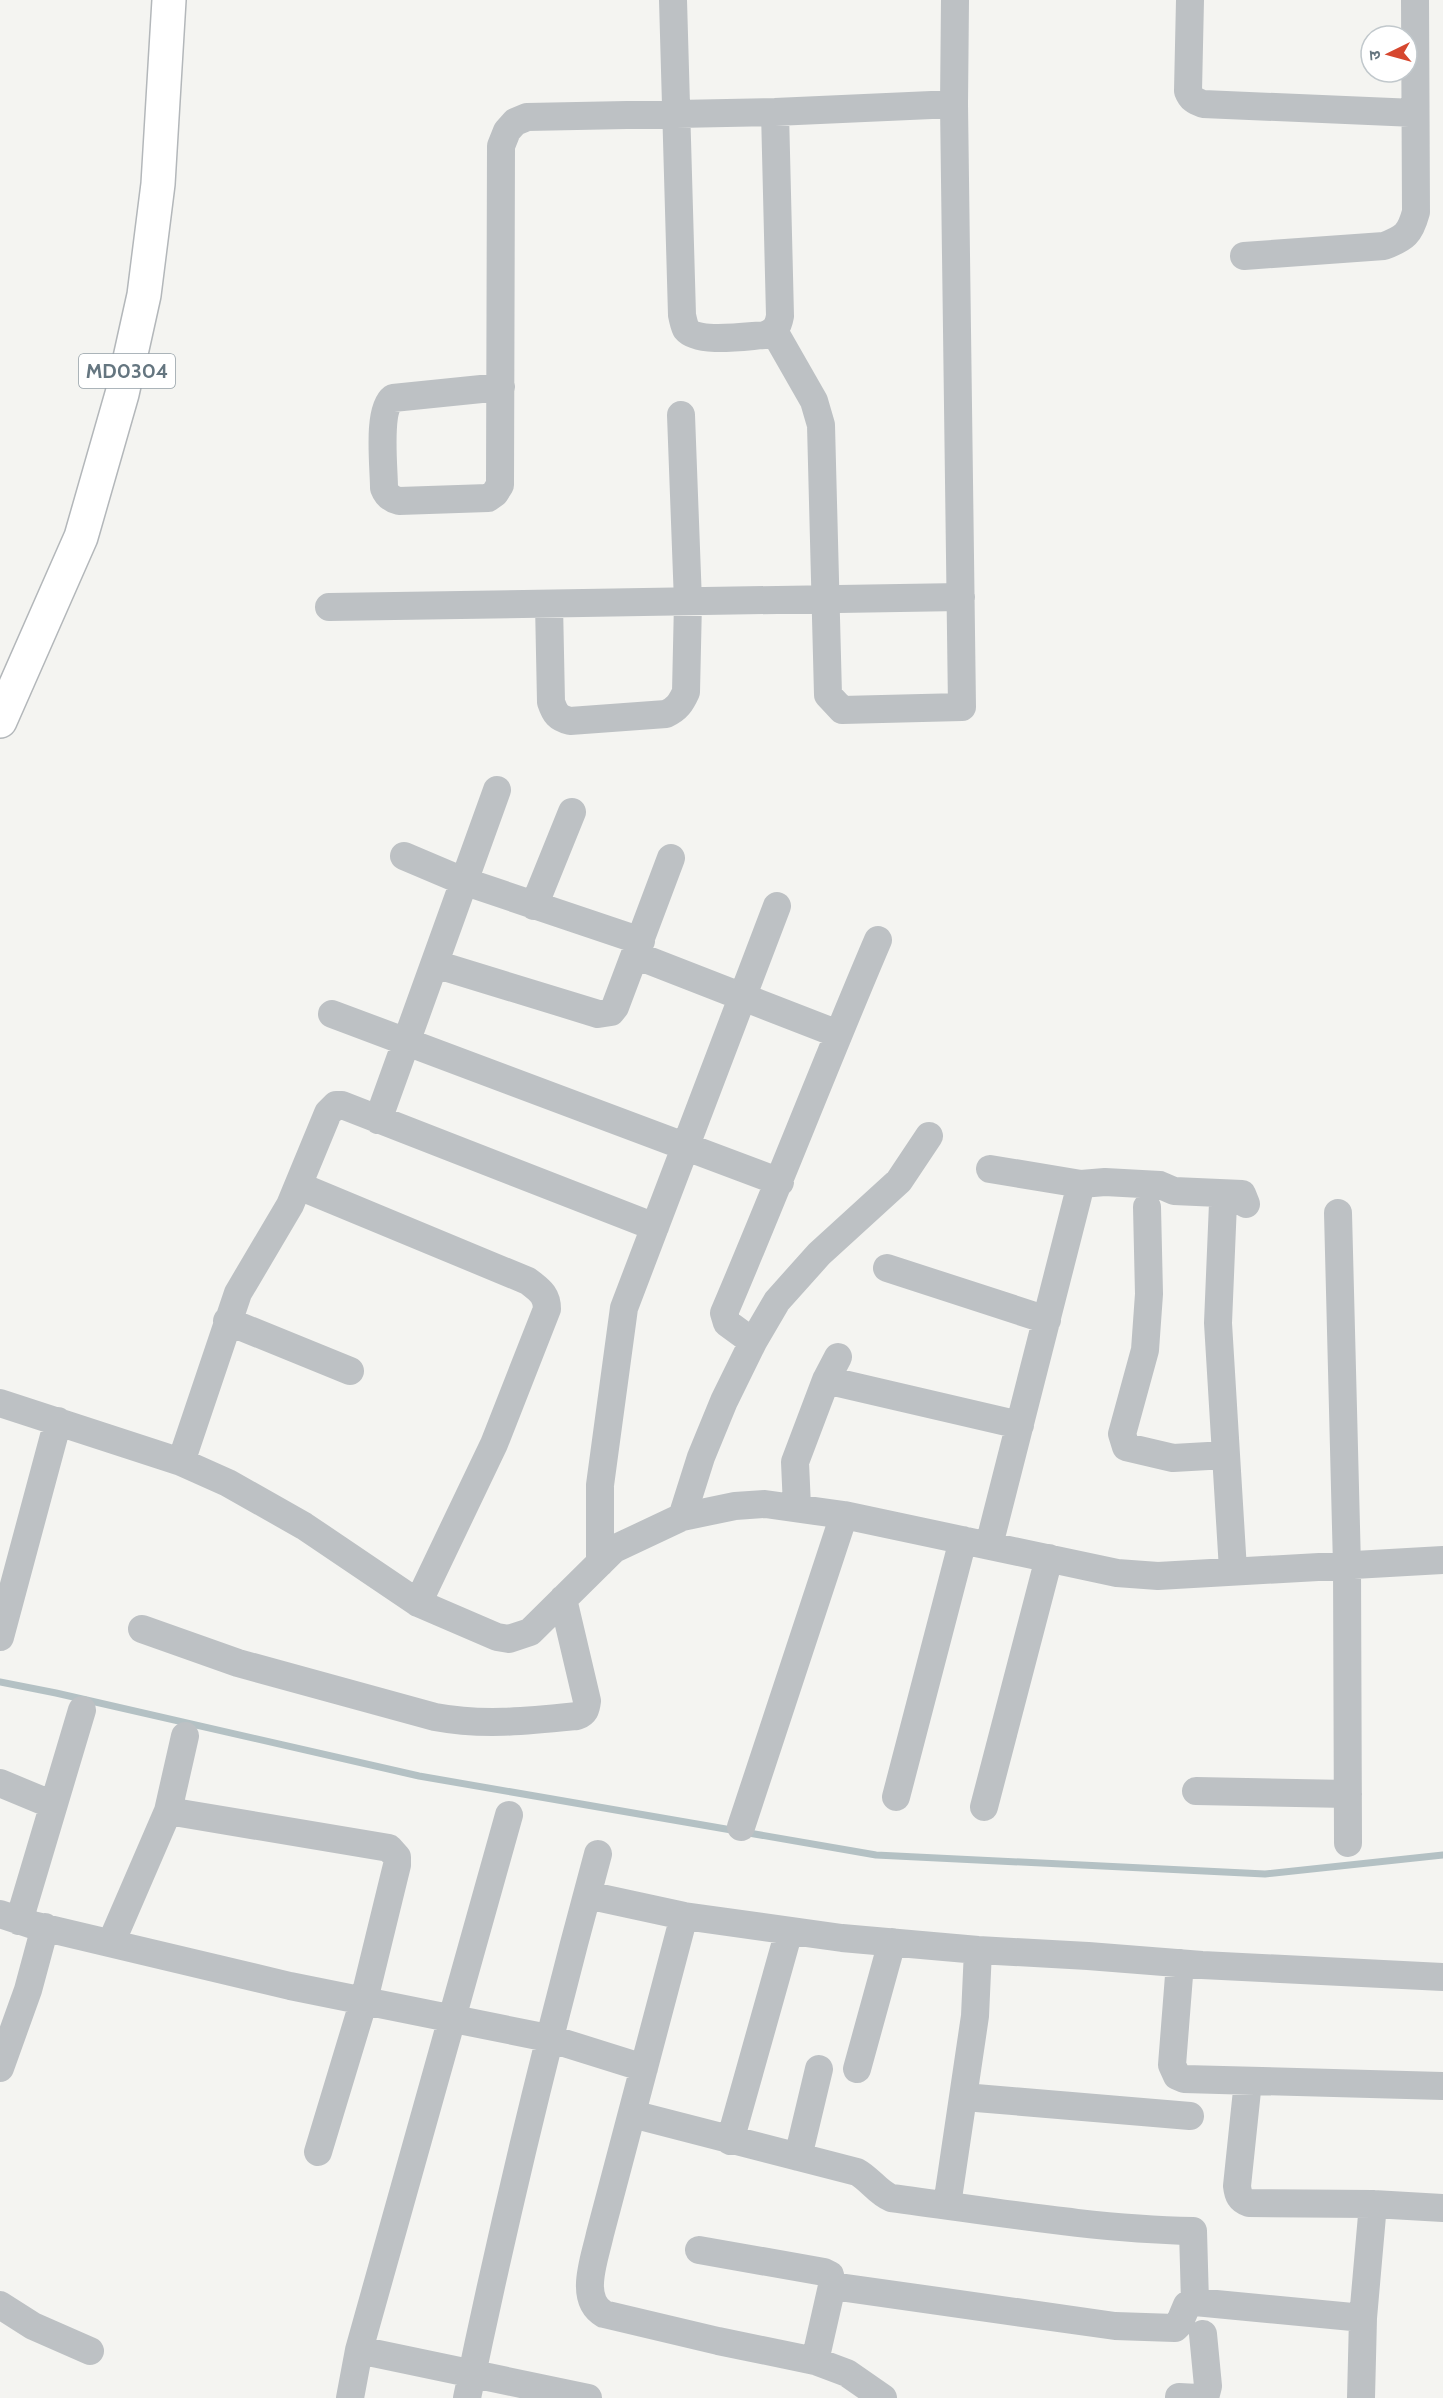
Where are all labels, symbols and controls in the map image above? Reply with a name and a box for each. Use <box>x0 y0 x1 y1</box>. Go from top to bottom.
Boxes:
north arrow <box>1359 24 1419 84</box>
text: उ <box>1365 49 1384 61</box>
road number: MD0304 <box>79 354 175 388</box>

